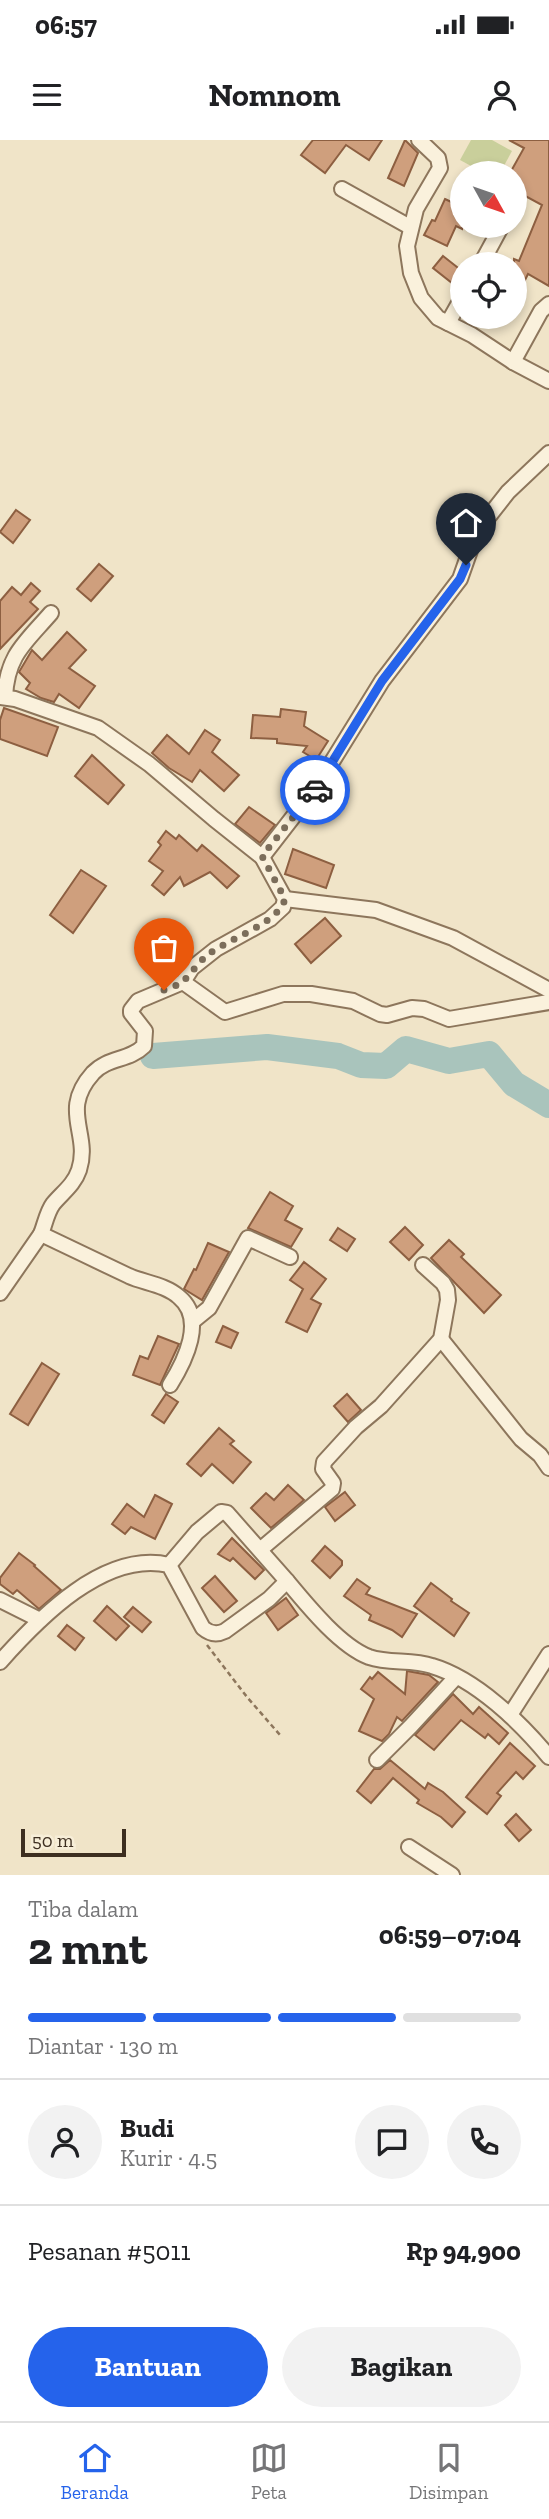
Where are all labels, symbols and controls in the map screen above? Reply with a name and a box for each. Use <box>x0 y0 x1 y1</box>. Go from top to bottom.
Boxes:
text: 06:57 <box>35 9 97 41</box>
icon: menu <box>28 76 66 114</box>
text: Nomnom <box>208 76 341 114</box>
icon: person <box>483 76 521 114</box>
north arrow <box>450 161 527 238</box>
map controls <box>450 161 527 329</box>
button: locate <box>450 252 527 329</box>
pin <box>436 493 496 565</box>
icon: home <box>447 504 485 542</box>
courier <box>280 755 350 825</box>
icon: car <box>296 771 334 809</box>
pin <box>134 918 194 990</box>
icon: bag <box>145 929 183 967</box>
scale bar <box>21 1826 126 1858</box>
text: 50 m <box>32 1829 73 1852</box>
text: Tiba dalam <box>28 1895 138 1923</box>
text: 06:59–07:04 <box>379 1919 521 1951</box>
text: 2 mnt <box>28 1921 147 1976</box>
text: Diantar · 130 m <box>28 2032 178 2060</box>
button: person <box>28 2105 102 2179</box>
button: chat <box>355 2105 429 2179</box>
button: phone <box>447 2105 521 2179</box>
text: Budi <box>120 2112 174 2144</box>
text: Kurir · 4.5 <box>120 2144 217 2172</box>
text: Pesanan #5011 <box>28 2235 190 2267</box>
text: Rp 94,900 <box>406 2235 521 2267</box>
button: Bantuan <box>28 2327 268 2407</box>
button: Bagikan <box>282 2327 521 2407</box>
tab: Beranda <box>61 2439 129 2504</box>
tab: Peta <box>250 2439 288 2504</box>
tab: Disimpan <box>409 2439 488 2504</box>

